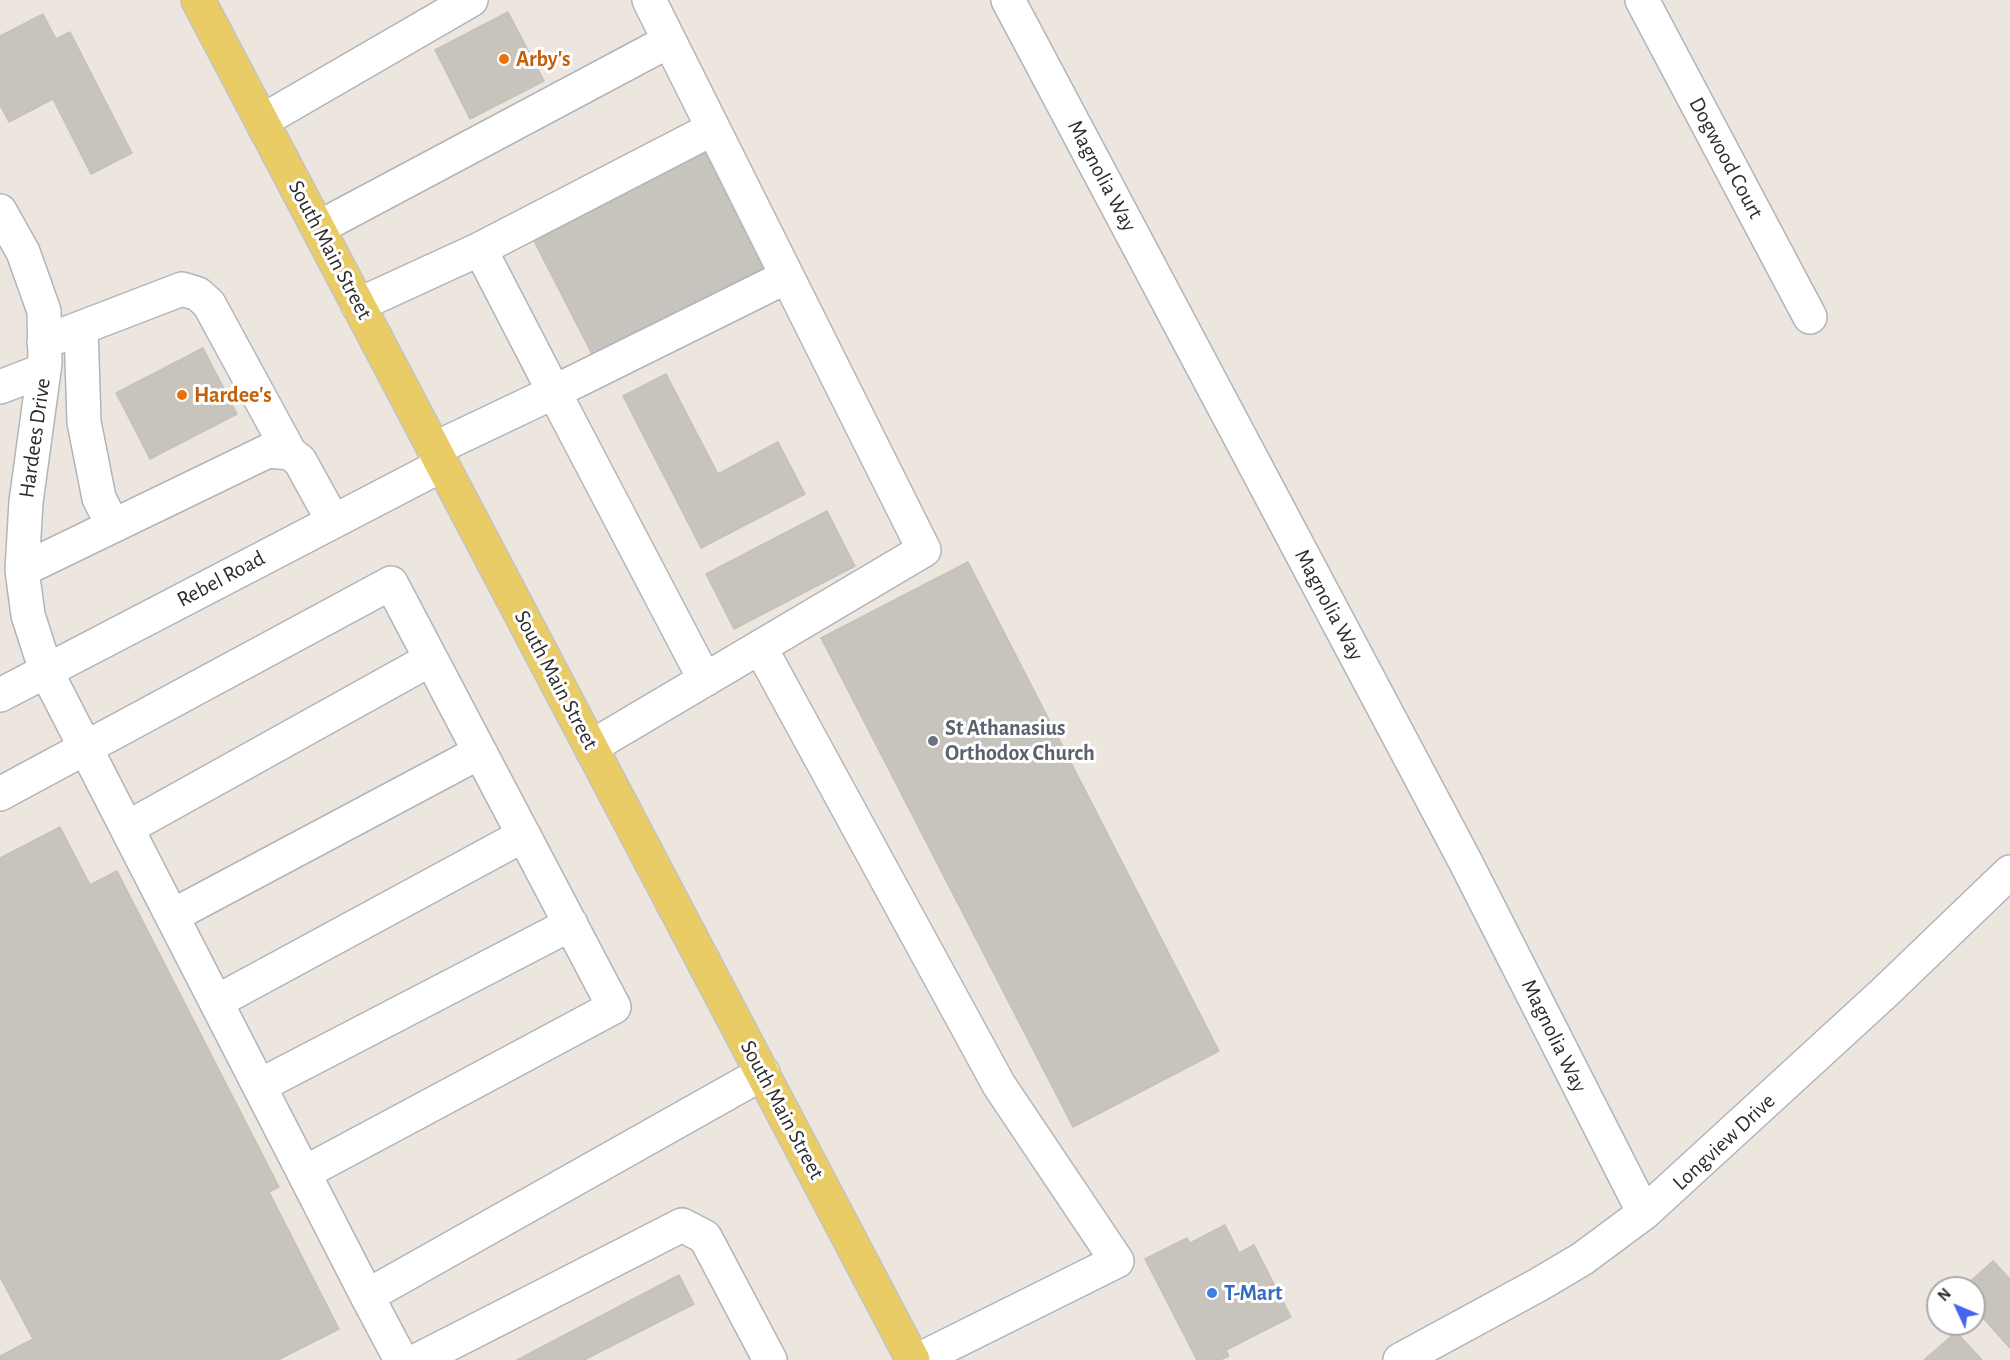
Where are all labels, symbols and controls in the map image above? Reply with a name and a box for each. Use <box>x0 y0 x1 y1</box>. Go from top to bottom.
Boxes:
place label: Arby's <box>516 46 570 72</box>
marker: Arby's <box>497 52 511 66</box>
street label: Dogwood Court <box>1683 93 1769 223</box>
street label: Magnolia Way <box>1062 116 1142 236</box>
street label: South Main Street <box>282 176 378 324</box>
street label: Hardees Drive <box>14 376 56 500</box>
place label: Hardee's <box>194 382 272 408</box>
marker: Hardee's <box>175 388 189 402</box>
street label: Rebel Road <box>172 545 270 613</box>
street label: Magnolia Way <box>1289 545 1369 665</box>
street label: South Main Street <box>508 606 604 754</box>
place label: St Athanasius Orthodox Church <box>945 715 1095 766</box>
marker: St Athanasius Orthodox Church <box>926 734 940 748</box>
street label: Magnolia Way <box>1515 975 1593 1097</box>
street label: South Main Street <box>734 1036 830 1184</box>
street label: Longview Drive <box>1667 1088 1781 1196</box>
north arrow <box>1926 1276 1986 1336</box>
place label: T-Mart <box>1224 1280 1282 1306</box>
text: N <box>1935 1285 1954 1304</box>
marker: T-Mart <box>1205 1286 1219 1300</box>

